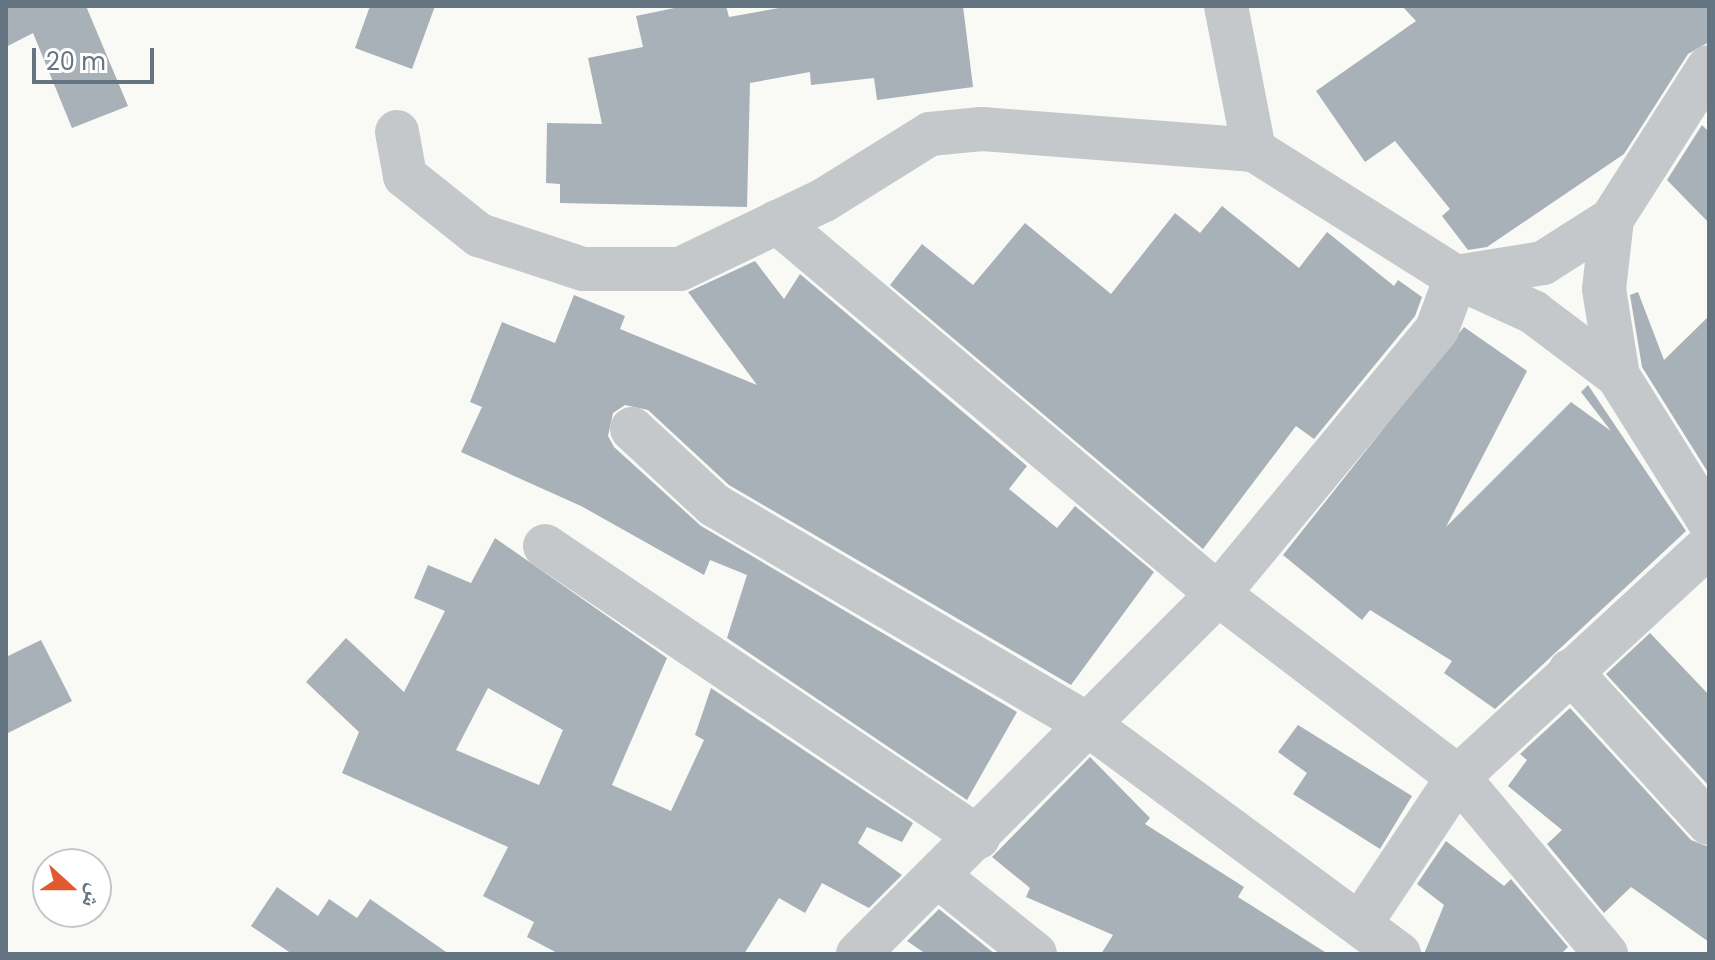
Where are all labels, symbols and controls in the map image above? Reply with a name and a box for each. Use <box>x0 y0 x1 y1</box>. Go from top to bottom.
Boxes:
scale bar <box>36 32 158 82</box>
text: 20 m <box>46 45 106 78</box>
north arrow <box>32 848 112 928</box>
text: ش <box>74 880 112 913</box>

